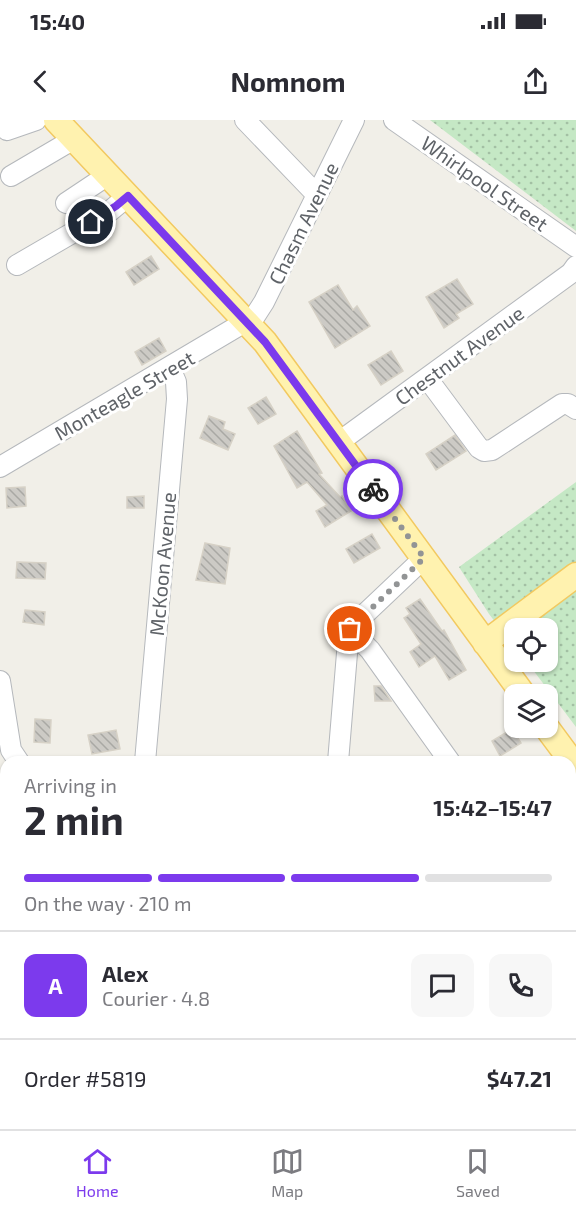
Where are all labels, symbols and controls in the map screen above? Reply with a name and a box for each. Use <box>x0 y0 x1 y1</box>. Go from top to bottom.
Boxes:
text: 15:40 <box>30 8 85 34</box>
icon: back <box>24 65 57 98</box>
text: Nomnom <box>230 65 346 97</box>
icon: share <box>519 65 552 98</box>
street label: Whirlpool Street <box>417 130 553 236</box>
street label: Chasm Avenue <box>263 158 343 288</box>
pin <box>65 196 116 247</box>
icon: home <box>74 205 107 238</box>
street label: Chestnut Avenue <box>390 300 528 410</box>
street label: Monteagle Street <box>50 345 199 445</box>
courier <box>343 459 403 519</box>
icon: bike <box>357 473 390 506</box>
street label: McKoon Avenue <box>144 491 180 637</box>
pin <box>324 603 375 654</box>
icon: bag <box>333 612 366 645</box>
map controls <box>504 618 558 738</box>
button: locate <box>504 618 558 672</box>
button: layers <box>504 684 558 738</box>
text: Arriving in <box>24 773 117 797</box>
text: 15:42–15:47 <box>433 794 552 820</box>
text: 2 min <box>24 796 124 843</box>
text: On the way · 210 m <box>24 891 192 915</box>
button: chat <box>411 954 474 1017</box>
button: phone <box>489 954 552 1017</box>
text: Alex <box>102 960 148 986</box>
text: A <box>48 972 63 998</box>
text: Courier · 4.8 <box>102 986 210 1010</box>
text: Order #5819 <box>24 1065 147 1091</box>
text: $47.21 <box>487 1065 552 1091</box>
tab: Home <box>76 1145 119 1200</box>
tab: Map <box>271 1145 304 1200</box>
tab: Saved <box>456 1145 500 1200</box>

